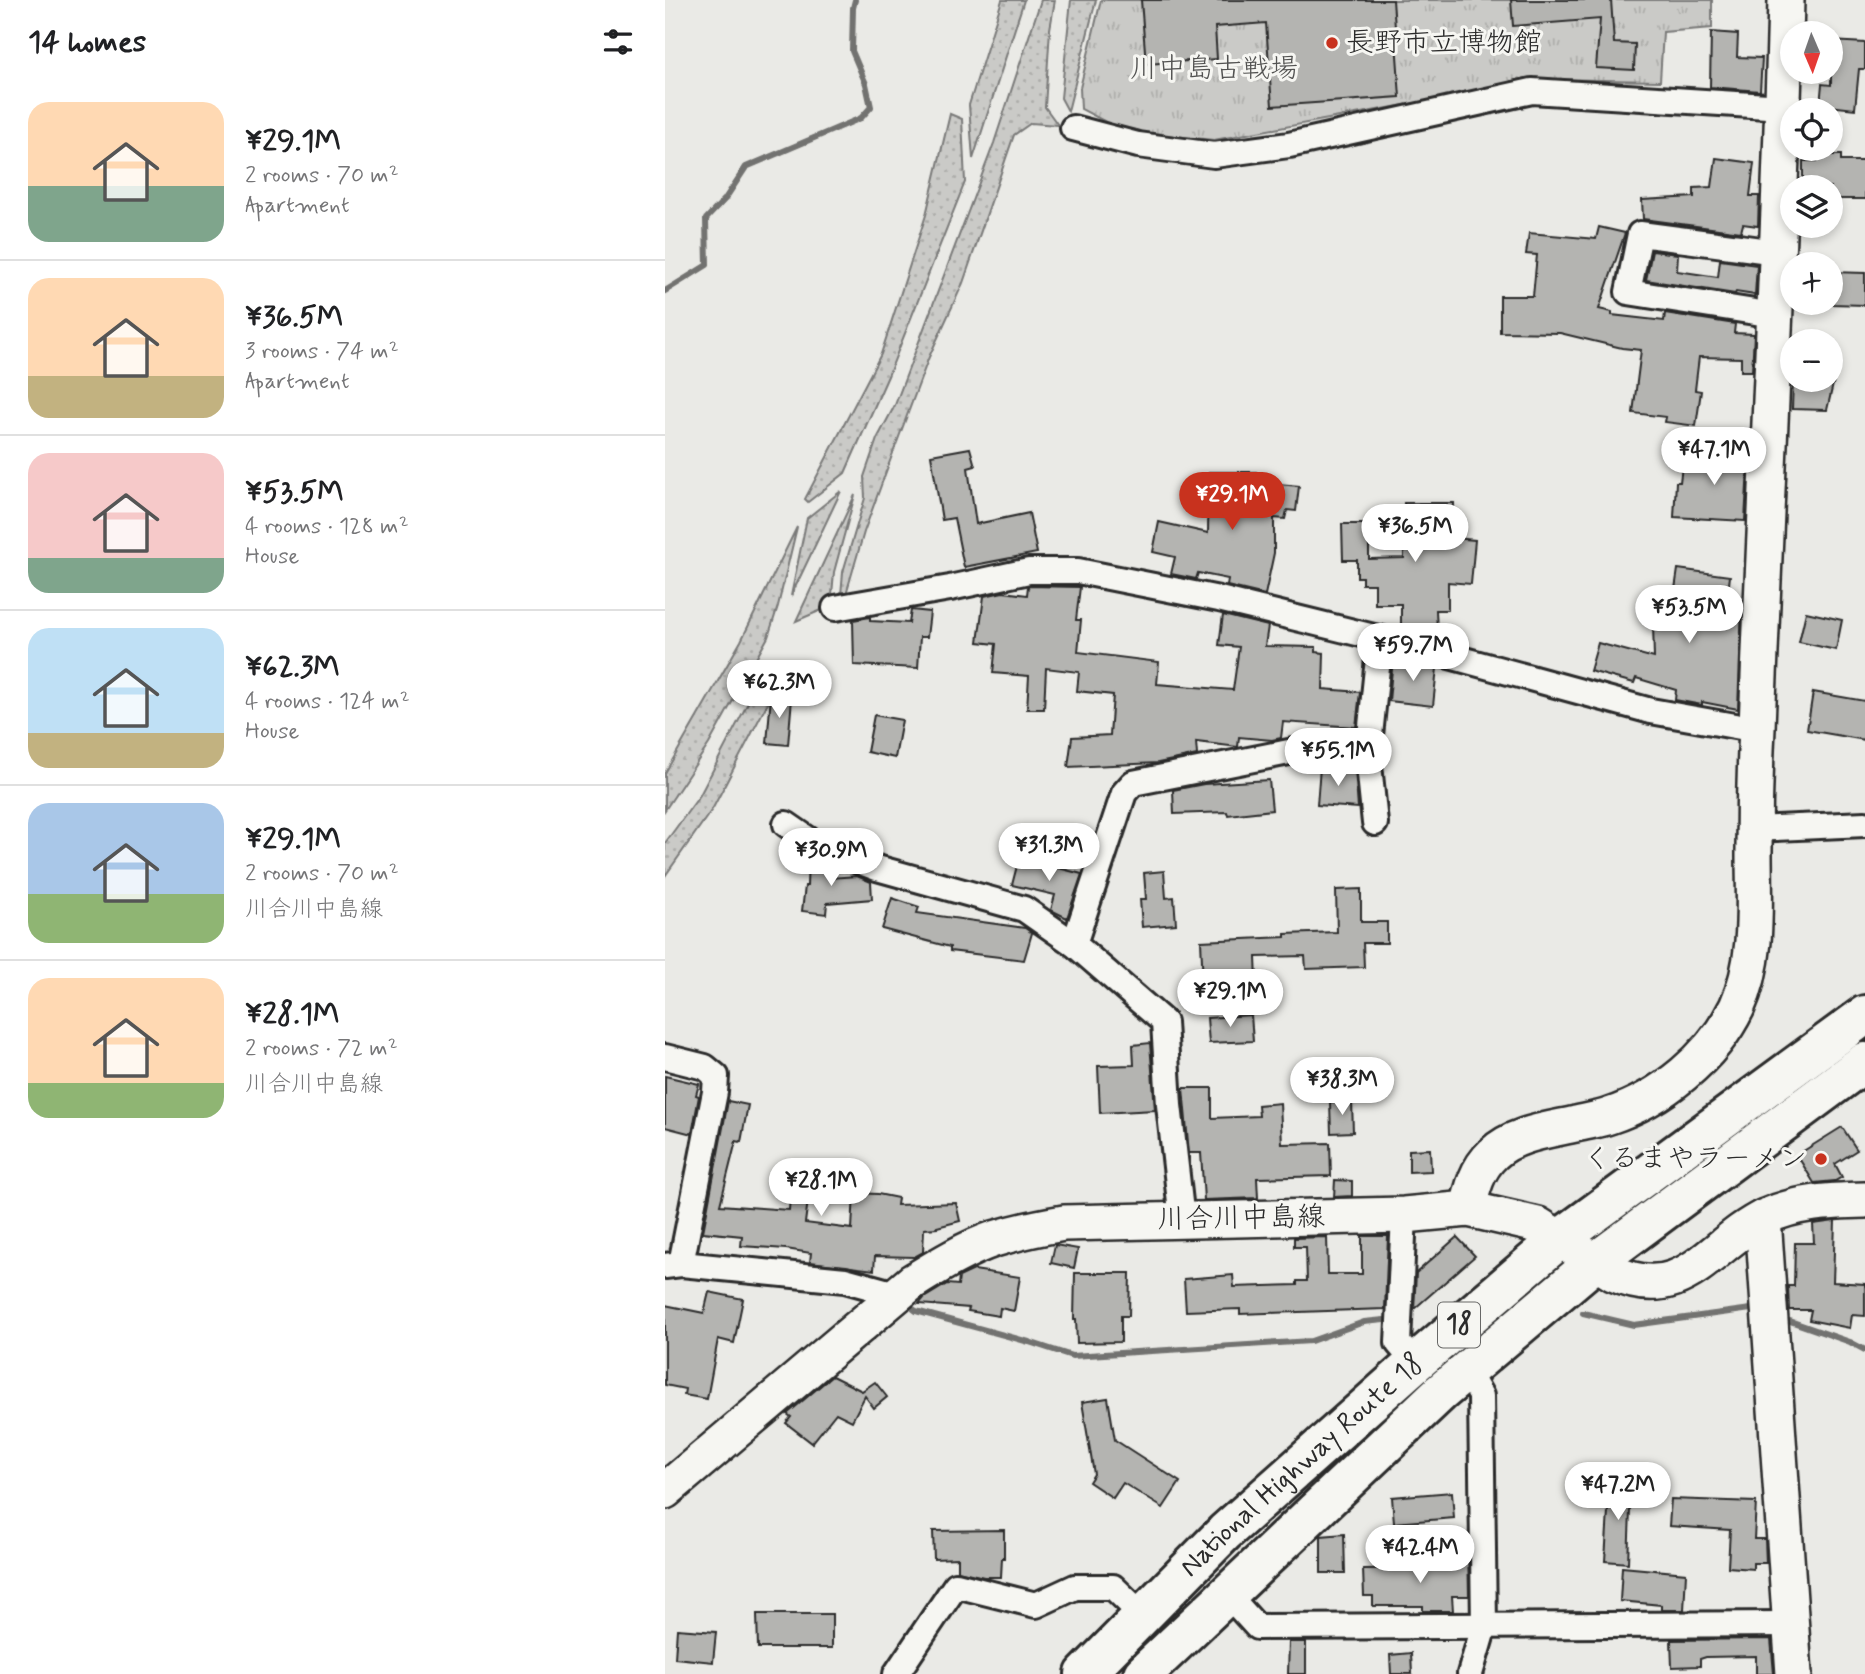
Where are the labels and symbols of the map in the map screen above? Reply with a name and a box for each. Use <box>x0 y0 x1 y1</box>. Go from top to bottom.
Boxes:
north arrow <box>1780 21 1843 84</box>
place label: 長野市立博物館 <box>1346 25 1542 62</box>
marker: 長野市立博物館 <box>1324 35 1340 51</box>
park label: 川中島古戦場 <box>1130 51 1298 88</box>
pin: ¥47.1M <box>1657 428 1771 487</box>
pin: ¥29.1M <box>1175 472 1289 532</box>
pin: ¥36.5M <box>1358 504 1472 564</box>
pin: ¥53.5M <box>1632 586 1746 645</box>
pin: ¥59.7M <box>1356 624 1470 683</box>
pin: ¥62.3M <box>722 660 836 720</box>
pin: ¥55.1M <box>1281 728 1395 788</box>
pin: ¥31.3M <box>992 824 1106 883</box>
pin: ¥30.9M <box>774 828 888 888</box>
pin: ¥29.1M <box>1173 970 1287 1029</box>
pin: ¥38.3M <box>1285 1058 1399 1117</box>
place label: くるまやラーメン <box>1583 1141 1807 1178</box>
marker: くるまやラーメン <box>1813 1151 1829 1167</box>
pin: ¥28.1M <box>764 1158 878 1218</box>
street label: 川合川中島線 <box>1157 1199 1325 1239</box>
road number: 18 <box>1438 1302 1480 1348</box>
street label: National Highway Route 18 <box>1172 1345 1432 1585</box>
pin: ¥47.2M <box>1561 1462 1675 1522</box>
pin: ¥42.4M <box>1363 1526 1477 1585</box>

